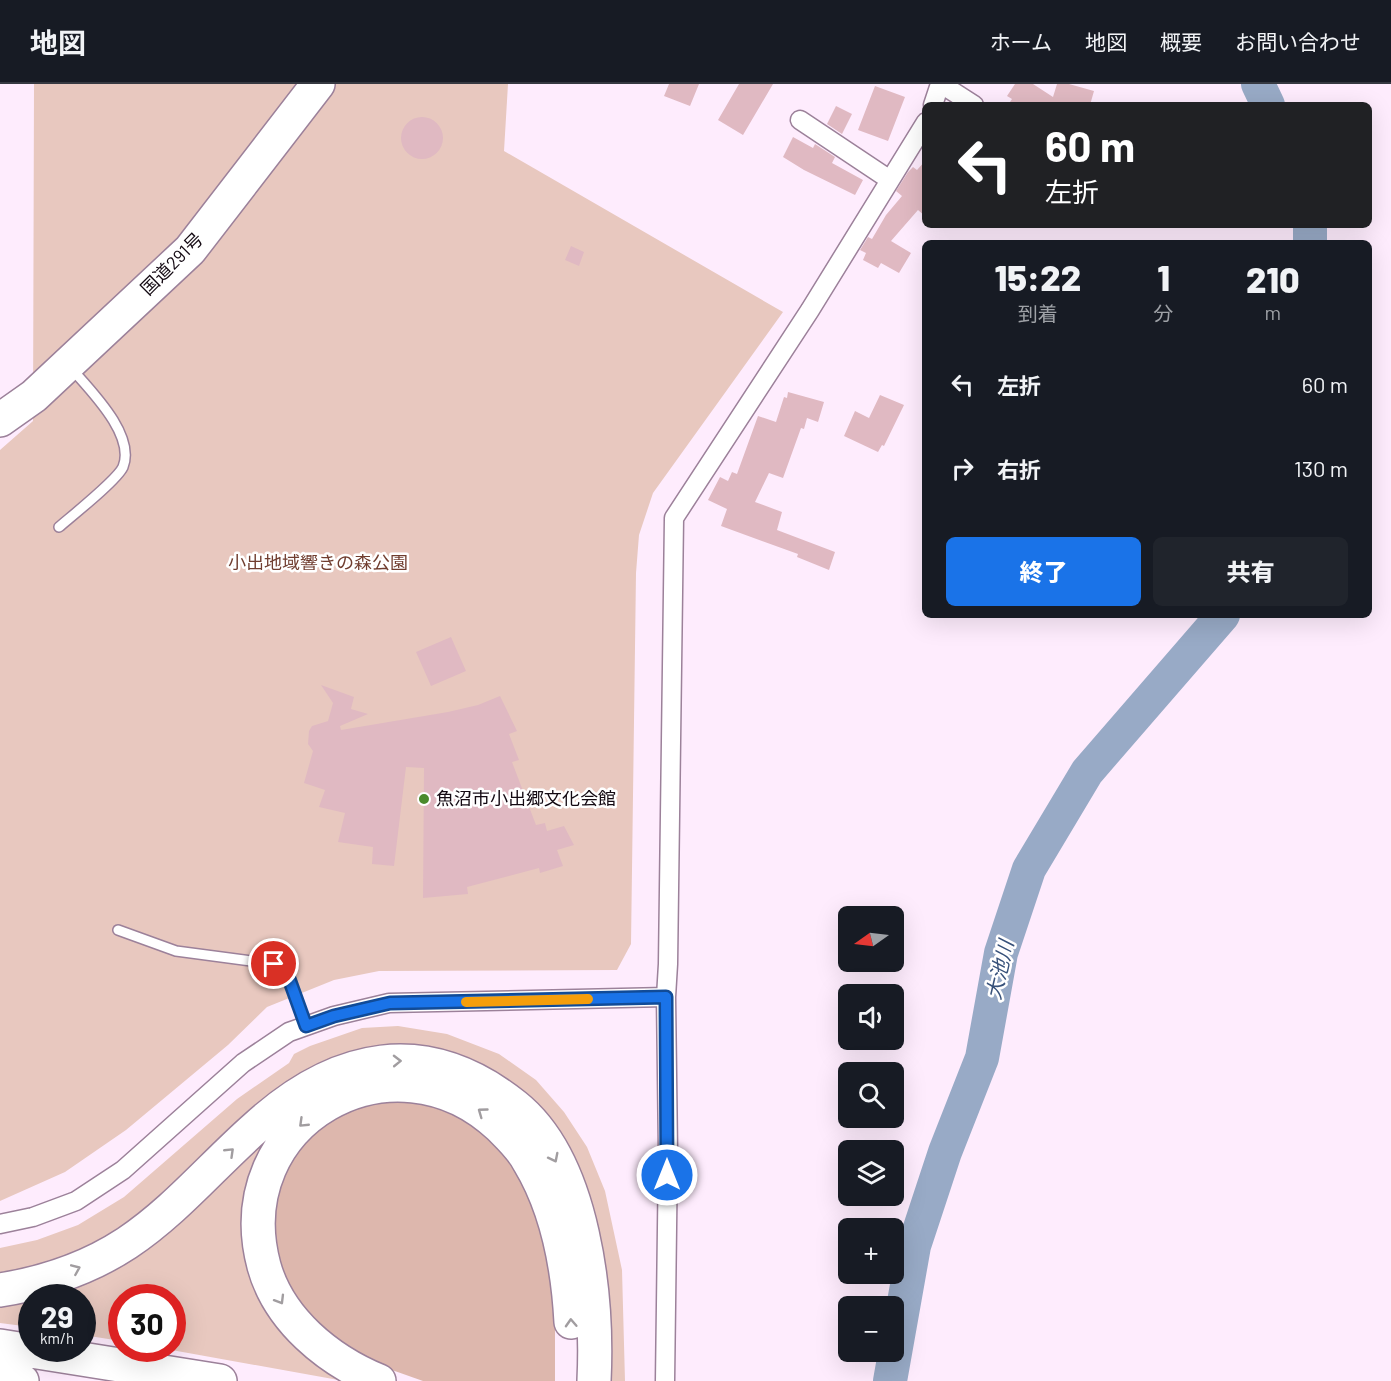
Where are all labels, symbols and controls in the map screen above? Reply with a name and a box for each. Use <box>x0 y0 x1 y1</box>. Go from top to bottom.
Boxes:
text: 地図 <box>30 25 86 59</box>
text: ホーム <box>990 29 1052 54</box>
text: 地図 <box>1085 29 1127 54</box>
text: 概要 <box>1160 29 1202 54</box>
text: お問い合わせ <box>1235 29 1361 54</box>
text: 60 m <box>1045 120 1135 170</box>
icon: left <box>946 126 1024 204</box>
text: 左折 <box>1045 175 1099 207</box>
street label: 国道291号 <box>136 228 207 299</box>
text: 15:22 <box>994 255 1081 298</box>
text: 1 <box>1157 255 1170 298</box>
text: 210 <box>1246 257 1300 300</box>
text: m <box>1264 300 1281 324</box>
text: 到着 <box>1018 301 1058 325</box>
text: 分 <box>1154 301 1174 325</box>
icon: left <box>946 368 979 401</box>
text: 60 m <box>1302 371 1348 397</box>
text: 左折 <box>997 372 1041 398</box>
icon: right <box>946 452 979 485</box>
text: 130 m <box>1294 455 1348 481</box>
text: 右折 <box>997 456 1041 482</box>
button: 終了 <box>946 537 1141 606</box>
button: 共有 <box>1153 537 1348 606</box>
park label: 小出地域響きの森公園 <box>228 551 408 573</box>
place label: 魚沼市小出郷文化会館 <box>436 787 616 809</box>
marker: 魚沼市小出郷文化会館 <box>417 792 431 806</box>
north arrow <box>838 906 904 972</box>
map controls <box>838 906 904 1362</box>
water label: 大池川 <box>981 936 1018 1002</box>
pin <box>248 938 299 989</box>
icon: arrive <box>257 947 290 980</box>
button: sound <box>838 984 904 1050</box>
one-way arrow <box>393 1055 402 1067</box>
button: search <box>838 1062 904 1128</box>
one-way arrow <box>477 1108 488 1119</box>
one-way arrow <box>299 1116 309 1127</box>
button: layers <box>838 1140 904 1206</box>
position arrow <box>635 1143 699 1207</box>
one-way arrow <box>223 1148 234 1159</box>
one-way arrow <box>547 1151 559 1162</box>
button: + <box>838 1218 904 1284</box>
one-way arrow <box>70 1264 81 1276</box>
speed limit sign: 30 <box>108 1284 186 1362</box>
one-way arrow <box>273 1294 284 1304</box>
button: − <box>838 1296 904 1362</box>
text: 29 <box>41 1298 73 1334</box>
one-way arrow <box>565 1318 578 1327</box>
text: km/h <box>40 1329 74 1347</box>

